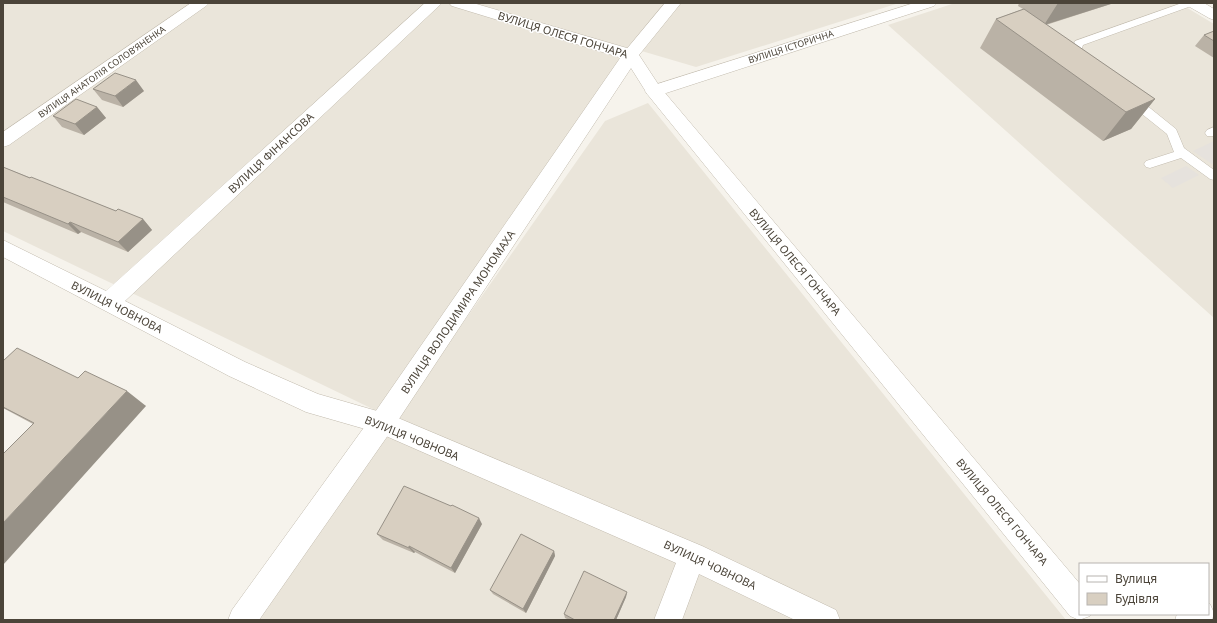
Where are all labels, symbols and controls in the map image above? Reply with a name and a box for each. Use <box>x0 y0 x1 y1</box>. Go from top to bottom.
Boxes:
street label: ВУЛИЦЯ ОЛЕСЯ ГОНЧАРА <box>496 8 631 62</box>
street label: ВУЛИЦЯ АНАТОЛІЯ СОЛОВ’ЯНЕНКА <box>35 22 168 121</box>
street label: ВУЛИЦЯ ІСТОРИЧНА <box>746 26 835 66</box>
street label: ВУЛИЦЯ ФІНАНСОВА <box>225 108 317 196</box>
street label: ВУЛИЦЯ ОЛЕСЯ ГОНЧАРА <box>746 205 845 319</box>
street label: ВУЛИЦЯ ВОЛОДИМИРА МОНОМАХА <box>397 226 519 396</box>
street label: ВУЛИЦЯ ЧОВНОВА <box>69 277 166 337</box>
street label: ВУЛИЦЯ ЧОВНОВА <box>363 412 463 464</box>
street label: ВУЛИЦЯ ОЛЕСЯ ГОНЧАРА <box>953 455 1052 569</box>
street label: ВУЛИЦЯ ЧОВНОВА <box>661 536 760 593</box>
legend <box>1079 563 1209 615</box>
text: Вулиця <box>1115 570 1157 587</box>
text: Будівля <box>1115 590 1159 607</box>

